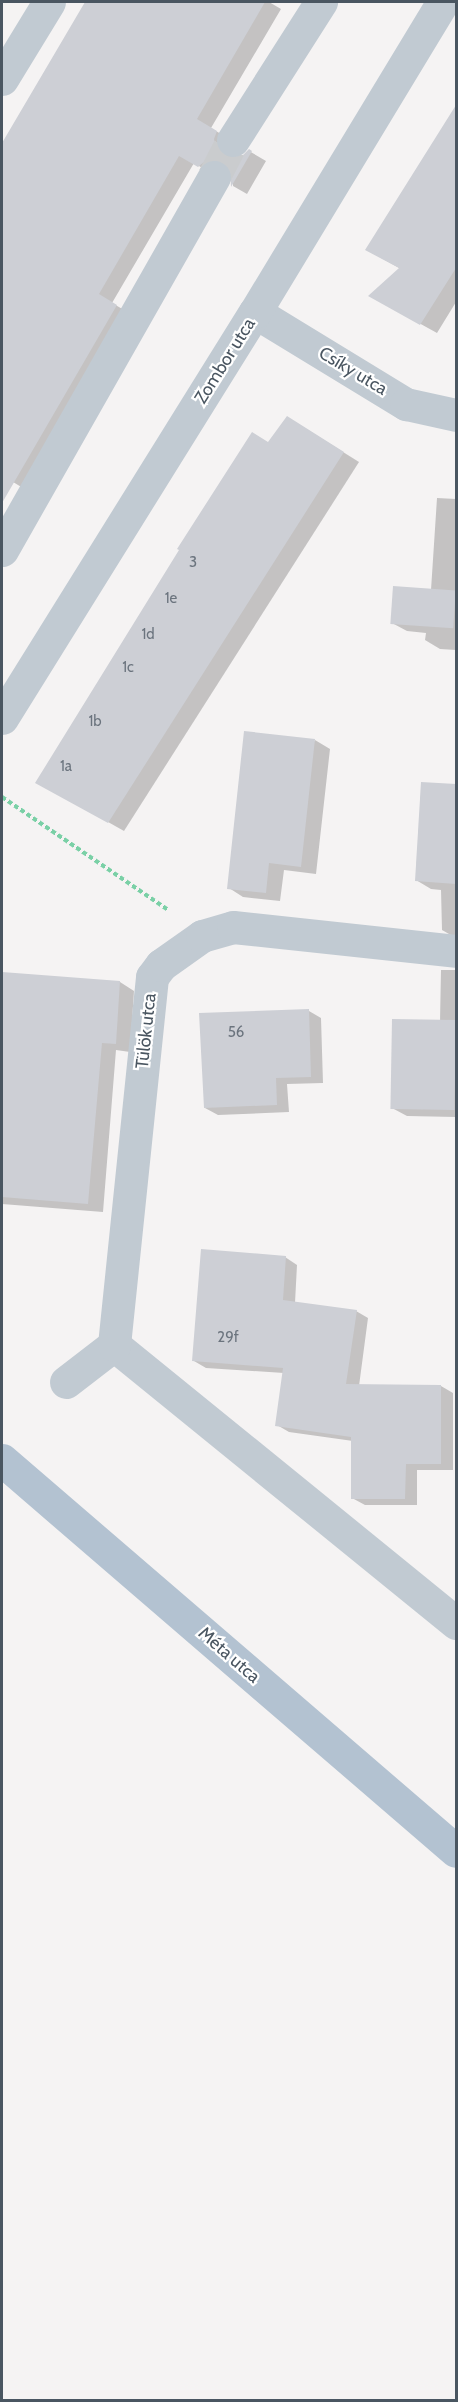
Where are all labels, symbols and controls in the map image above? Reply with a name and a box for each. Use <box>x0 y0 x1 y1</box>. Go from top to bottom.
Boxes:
street label: Zombor utca <box>190 314 260 408</box>
street label: Csíky utca <box>315 342 391 400</box>
house number: 3 <box>189 554 197 572</box>
house number: 1e <box>165 590 177 608</box>
house number: 1d <box>141 626 155 644</box>
house number: 1c <box>122 659 134 677</box>
house number: 1b <box>88 713 102 731</box>
house number: 1a <box>60 758 72 776</box>
street label: Tülök utca <box>131 992 161 1070</box>
house number: 56 <box>228 1024 244 1042</box>
house number: 29f <box>217 1329 239 1347</box>
street label: Méta utca <box>194 1622 264 1688</box>

